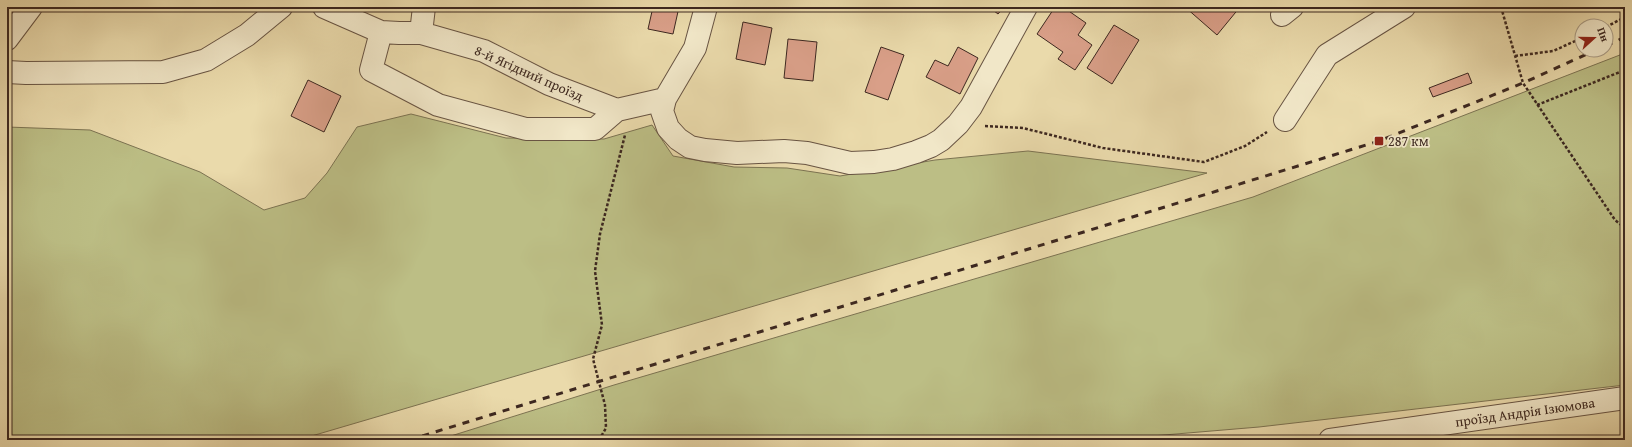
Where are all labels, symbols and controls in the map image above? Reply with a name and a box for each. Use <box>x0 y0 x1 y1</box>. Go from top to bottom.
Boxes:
north arrow <box>1574 18 1614 58</box>
text: Пн <box>1593 25 1613 44</box>
street label: 8-й Ягідний проїзд <box>471 40 587 106</box>
place label: 287 км <box>1388 131 1429 151</box>
marker: 287 км <box>1373 135 1385 147</box>
street label: проїзд Андрія Ізюмова <box>1454 392 1596 432</box>

